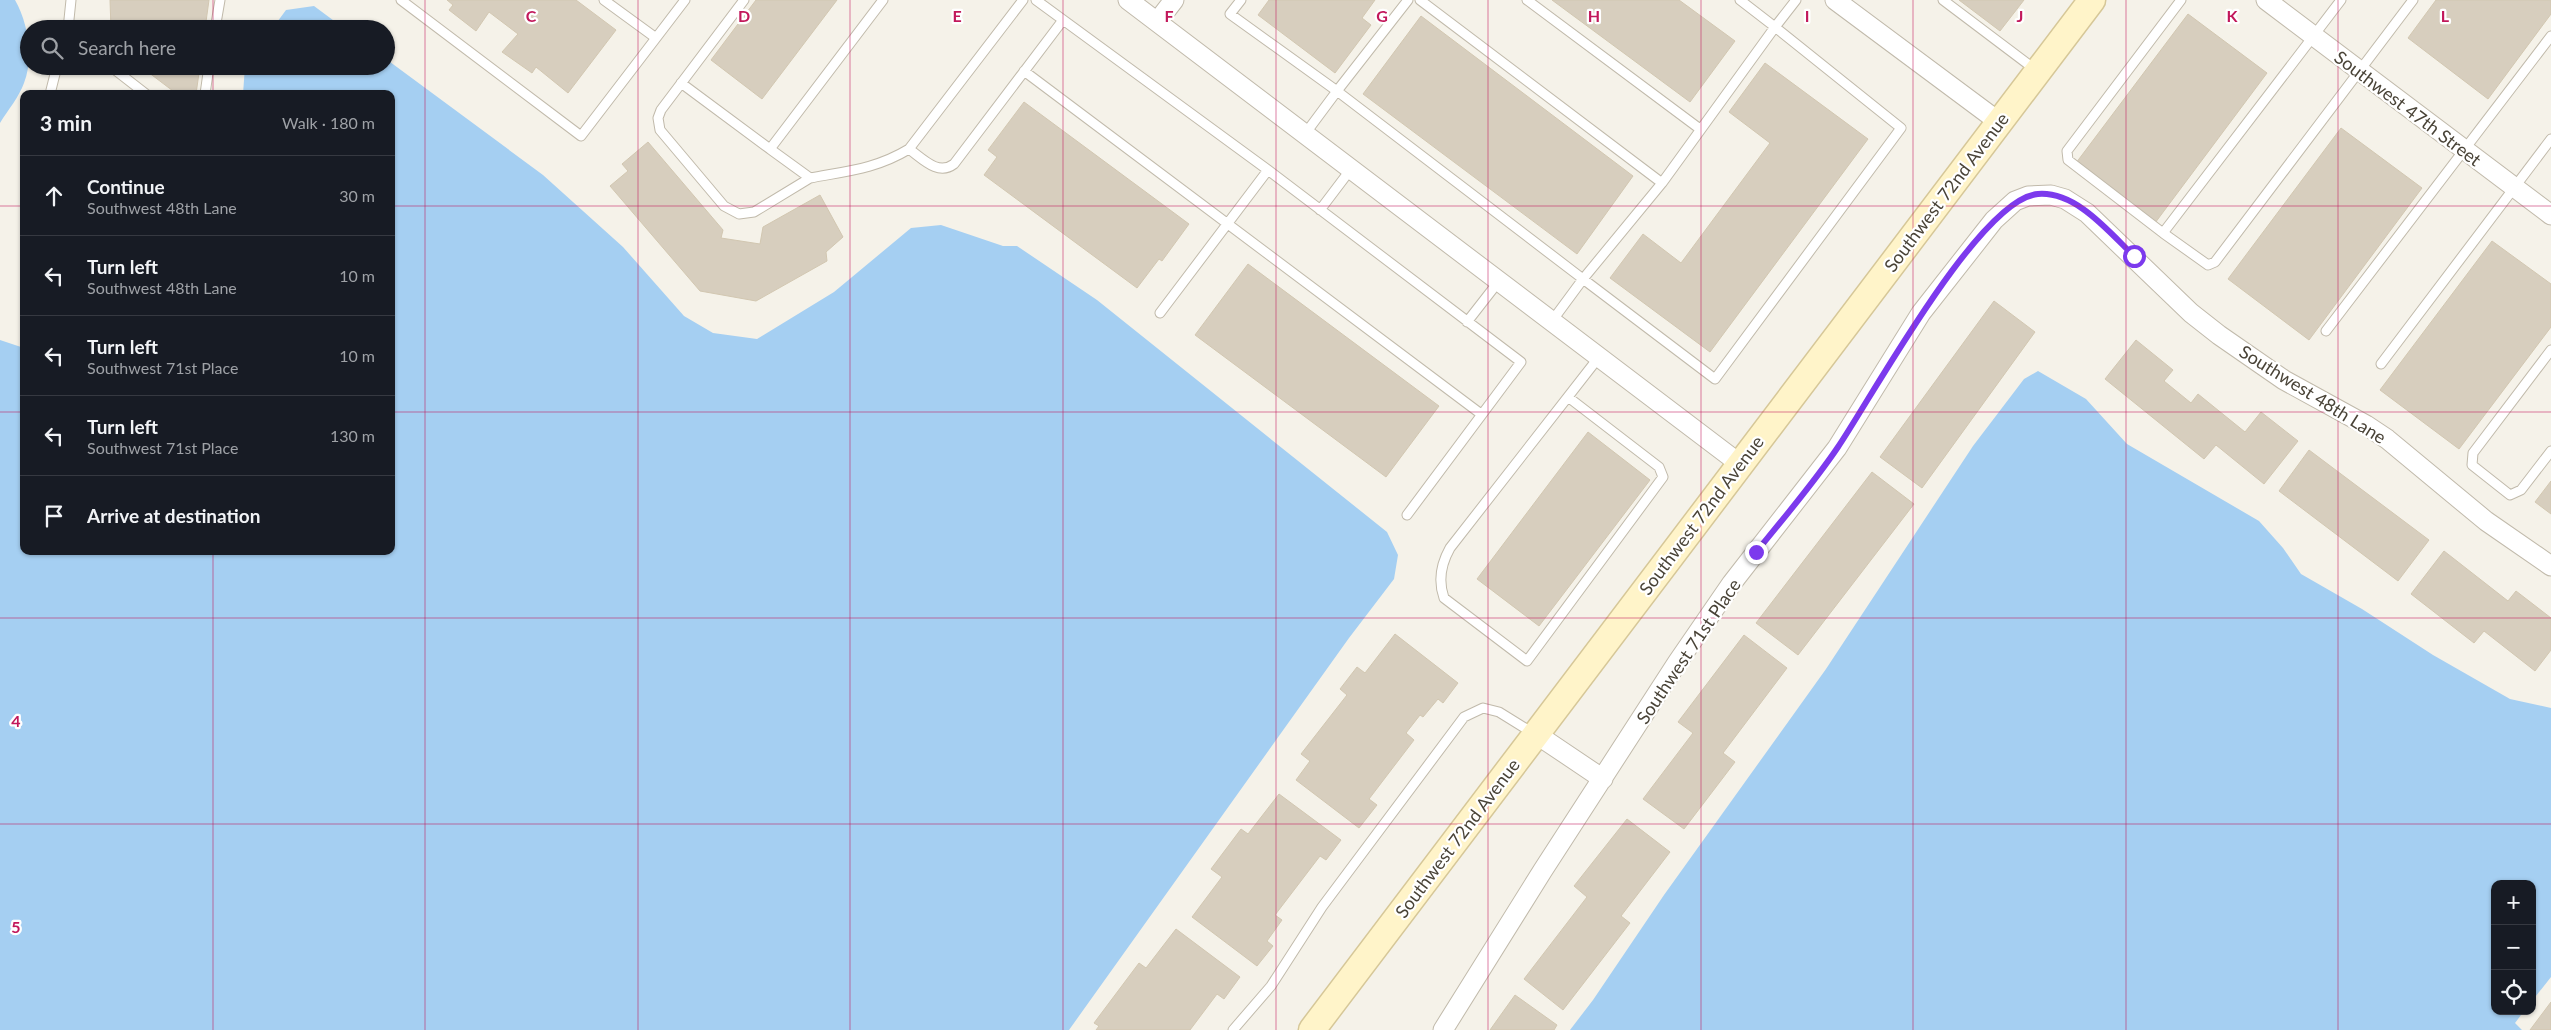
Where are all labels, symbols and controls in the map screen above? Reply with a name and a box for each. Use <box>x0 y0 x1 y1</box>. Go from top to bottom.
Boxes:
text: C <box>526 6 537 25</box>
text: D <box>738 6 750 25</box>
text: E <box>952 6 962 25</box>
text: F <box>1164 6 1174 25</box>
text: G <box>1376 6 1388 25</box>
text: H <box>1588 6 1600 25</box>
text: I <box>1805 6 1809 25</box>
text: J <box>2017 6 2023 25</box>
text: K <box>2227 6 2239 25</box>
text: L <box>2441 6 2450 25</box>
search box <box>20 20 395 75</box>
icon: search <box>38 34 66 62</box>
text: Search here <box>78 36 176 59</box>
street label: Southwest 47th Street <box>2330 46 2486 171</box>
street label: Southwest 72nd Avenue <box>1879 108 2013 276</box>
text: 3 min <box>40 110 92 135</box>
text: Walk · 180 m <box>282 113 375 132</box>
text: Continue <box>87 175 165 198</box>
icon: ahead <box>40 182 68 210</box>
text: 30 m <box>339 186 375 205</box>
text: Southwest 48th Lane <box>87 198 237 217</box>
route start <box>2123 245 2146 268</box>
text: Turn left <box>87 255 158 278</box>
icon: left <box>40 262 68 290</box>
text: 10 m <box>339 266 375 285</box>
text: Southwest 48th Lane <box>87 278 237 297</box>
text: Turn left <box>87 335 158 358</box>
street label: Southwest 48th Lane <box>2236 340 2390 448</box>
icon: left <box>40 342 68 370</box>
text: 10 m <box>339 346 375 365</box>
text: Southwest 71st Place <box>87 358 238 377</box>
text: Turn left <box>87 415 158 438</box>
icon: left <box>40 422 68 450</box>
text: 130 m <box>330 426 375 445</box>
street label: Southwest 72nd Avenue <box>1634 431 1768 599</box>
text: Southwest 71st Place <box>87 438 238 457</box>
icon: arrive <box>40 502 68 530</box>
text: Arrive at destination <box>87 504 260 527</box>
route end <box>1745 541 1768 564</box>
street label: Southwest 71st Place <box>1631 574 1745 728</box>
text: 4 <box>11 711 21 730</box>
street label: Southwest 72nd Avenue <box>1390 754 1524 922</box>
map controls <box>2491 880 2536 1015</box>
button: + <box>2491 880 2536 925</box>
text: 5 <box>11 917 21 936</box>
button: − <box>2491 925 2536 970</box>
button: locate <box>2491 970 2536 1015</box>

